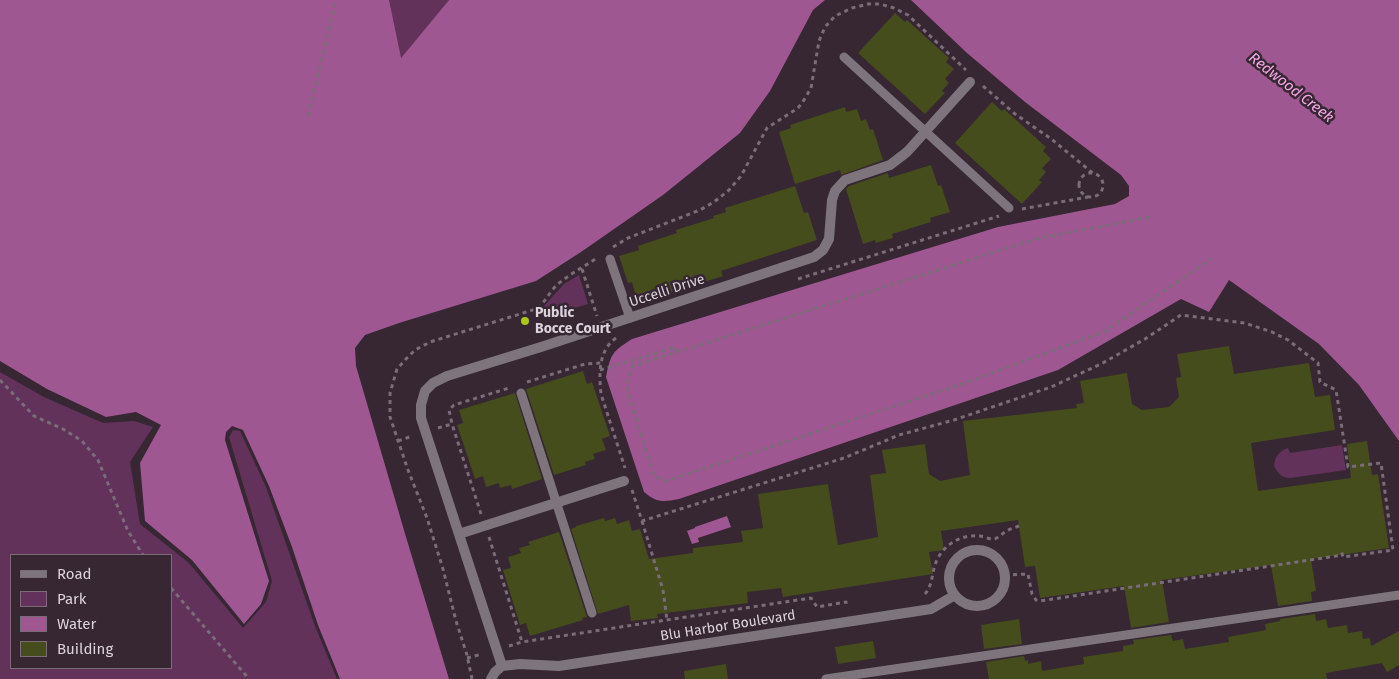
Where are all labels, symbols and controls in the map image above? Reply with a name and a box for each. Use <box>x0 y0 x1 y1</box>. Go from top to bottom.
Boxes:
water label: Redwood Creek <box>1245 49 1337 127</box>
street label: Uccelli Drive <box>627 271 707 311</box>
place label: Public Bocce Court <box>535 305 611 338</box>
marker: Public Bocce Court <box>519 315 531 327</box>
legend <box>10 554 172 669</box>
text: Road <box>57 565 92 583</box>
text: Park <box>57 590 87 608</box>
street label: Blu Harbor Boulevard <box>659 607 797 645</box>
text: Water <box>57 615 96 633</box>
text: Building <box>57 640 113 658</box>

